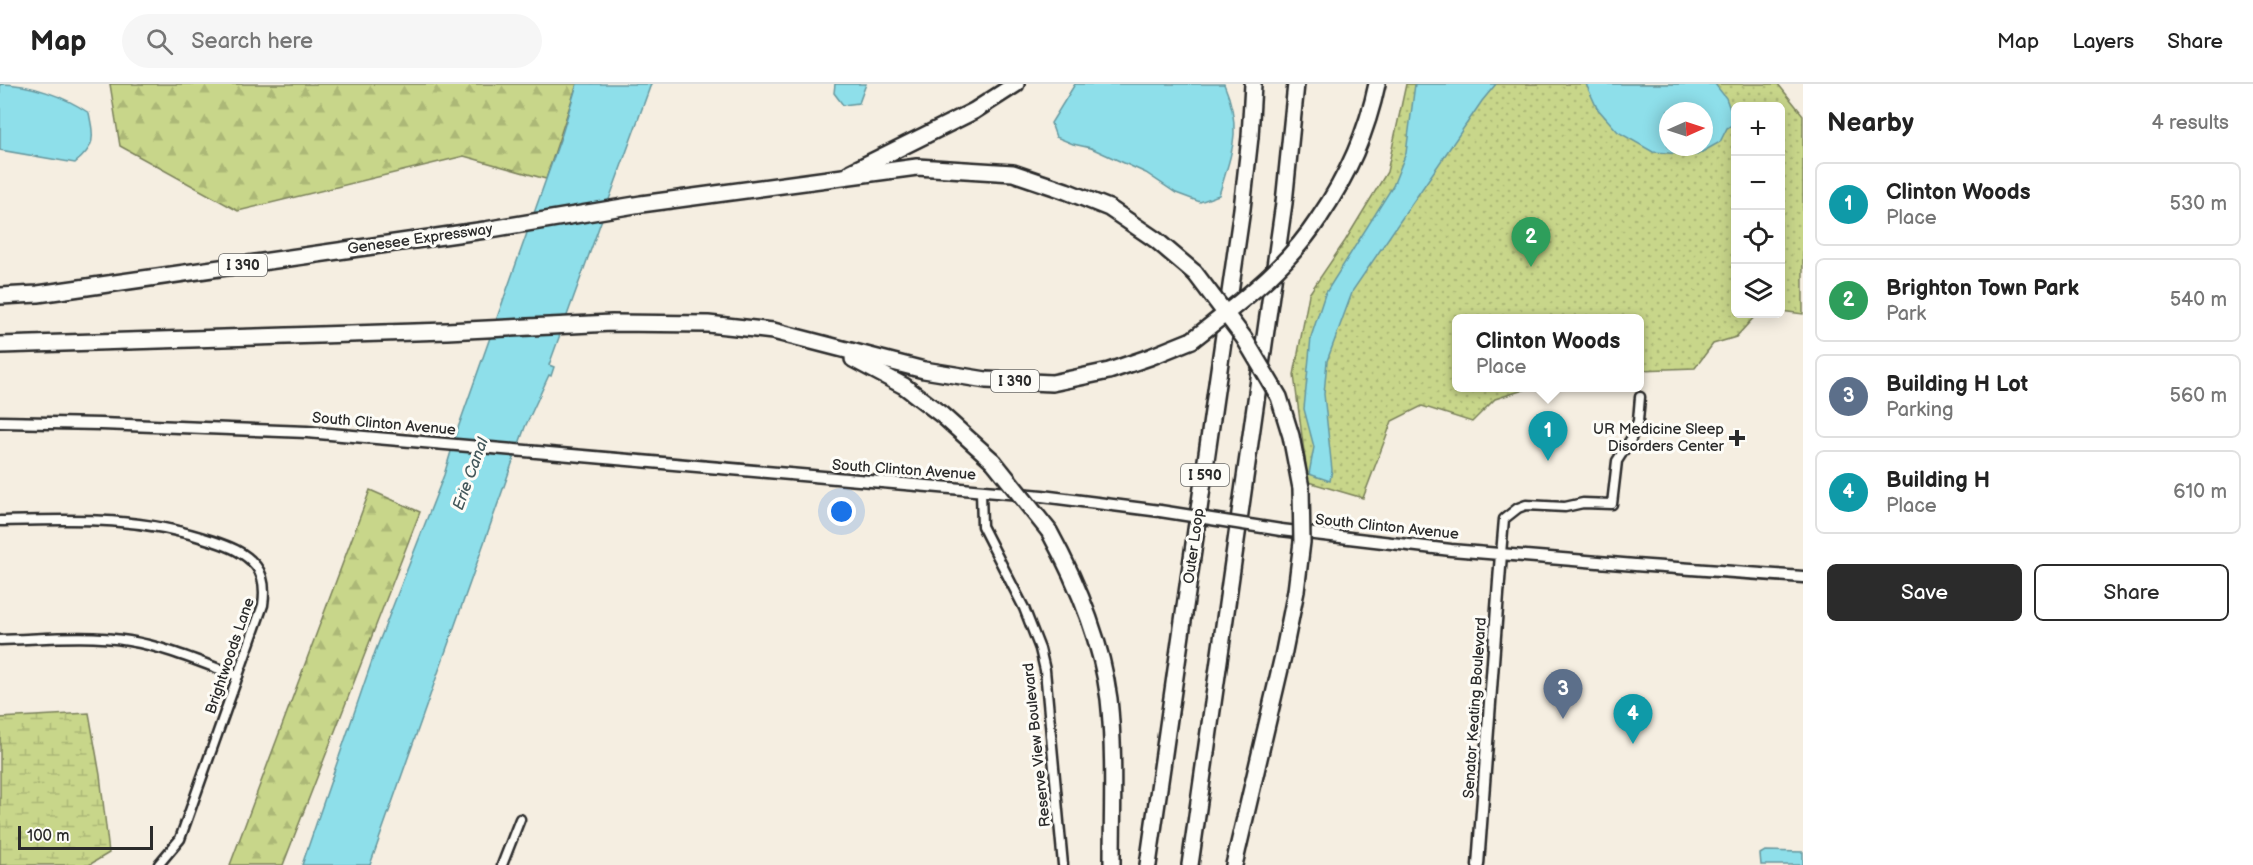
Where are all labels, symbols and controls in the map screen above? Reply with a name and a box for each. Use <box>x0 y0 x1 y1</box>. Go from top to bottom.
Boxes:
search box <box>122 14 542 68</box>
text: Map <box>30 25 86 58</box>
icon: search <box>143 25 176 58</box>
text: Search here <box>191 28 313 55</box>
text: Map <box>1997 29 2039 54</box>
text: Layers <box>2072 29 2134 54</box>
text: Share <box>2167 29 2223 54</box>
north arrow <box>1659 102 1713 156</box>
map controls <box>1731 102 1785 318</box>
button: + <box>1731 102 1785 156</box>
text: Nearby <box>1827 108 1914 139</box>
text: 4 results <box>2151 111 2229 135</box>
button: − <box>1731 156 1785 210</box>
text: Clinton Woods <box>1886 179 2031 206</box>
text: 1 <box>1844 192 1853 216</box>
text: 530 m <box>2170 192 2227 216</box>
text: Place <box>1886 206 1937 230</box>
button: locate <box>1731 210 1785 264</box>
pin: 2 <box>1512 218 1550 267</box>
street label: Genesee Expressway <box>346 219 494 259</box>
road number: I 390 <box>219 254 267 276</box>
button: layers <box>1731 264 1785 318</box>
text: Brighton Town Park <box>1886 275 2079 302</box>
text: 2 <box>1843 288 1854 312</box>
text: 540 m <box>2170 288 2227 312</box>
text: Park <box>1886 302 1926 326</box>
popup <box>1452 314 1644 392</box>
text: Clinton Woods <box>1476 328 1620 355</box>
text: Place <box>1476 355 1526 379</box>
road number: I 390 <box>991 370 1039 392</box>
text: Building H Lot <box>1886 371 2028 398</box>
text: 3 <box>1843 384 1854 408</box>
text: 560 m <box>2170 384 2227 408</box>
text: Parking <box>1886 398 1954 422</box>
street label: South Clinton Avenue <box>311 408 457 440</box>
pin: 1 <box>1528 412 1568 461</box>
place label: UR Medicine Sleep Disorders Center <box>1593 420 1725 456</box>
marker: UR Medicine Sleep Disorders Center <box>1728 429 1746 447</box>
water label: Erie Canal <box>449 434 493 513</box>
street label: South Clinton Avenue <box>831 455 977 485</box>
road number: I 590 <box>1181 464 1229 486</box>
text: Building H <box>1886 467 1990 494</box>
text: 4 <box>1843 480 1854 504</box>
text: 610 m <box>2173 480 2227 504</box>
text: Place <box>1886 494 1937 518</box>
your location <box>827 497 856 526</box>
street label: Outer Loop <box>1179 507 1209 585</box>
street label: South Clinton Avenue <box>1314 510 1460 544</box>
button: Save <box>1827 564 2022 621</box>
button: Share <box>2034 564 2229 621</box>
street label: Brightwoods Lane <box>201 595 259 717</box>
street label: Senator Keating Boulevard <box>1459 617 1491 799</box>
street label: Reserve View Boulevard <box>1019 662 1055 828</box>
pin: 3 <box>1544 670 1582 719</box>
pin: 4 <box>1614 694 1652 744</box>
scale bar <box>18 823 153 850</box>
text: 100 m <box>27 827 70 846</box>

